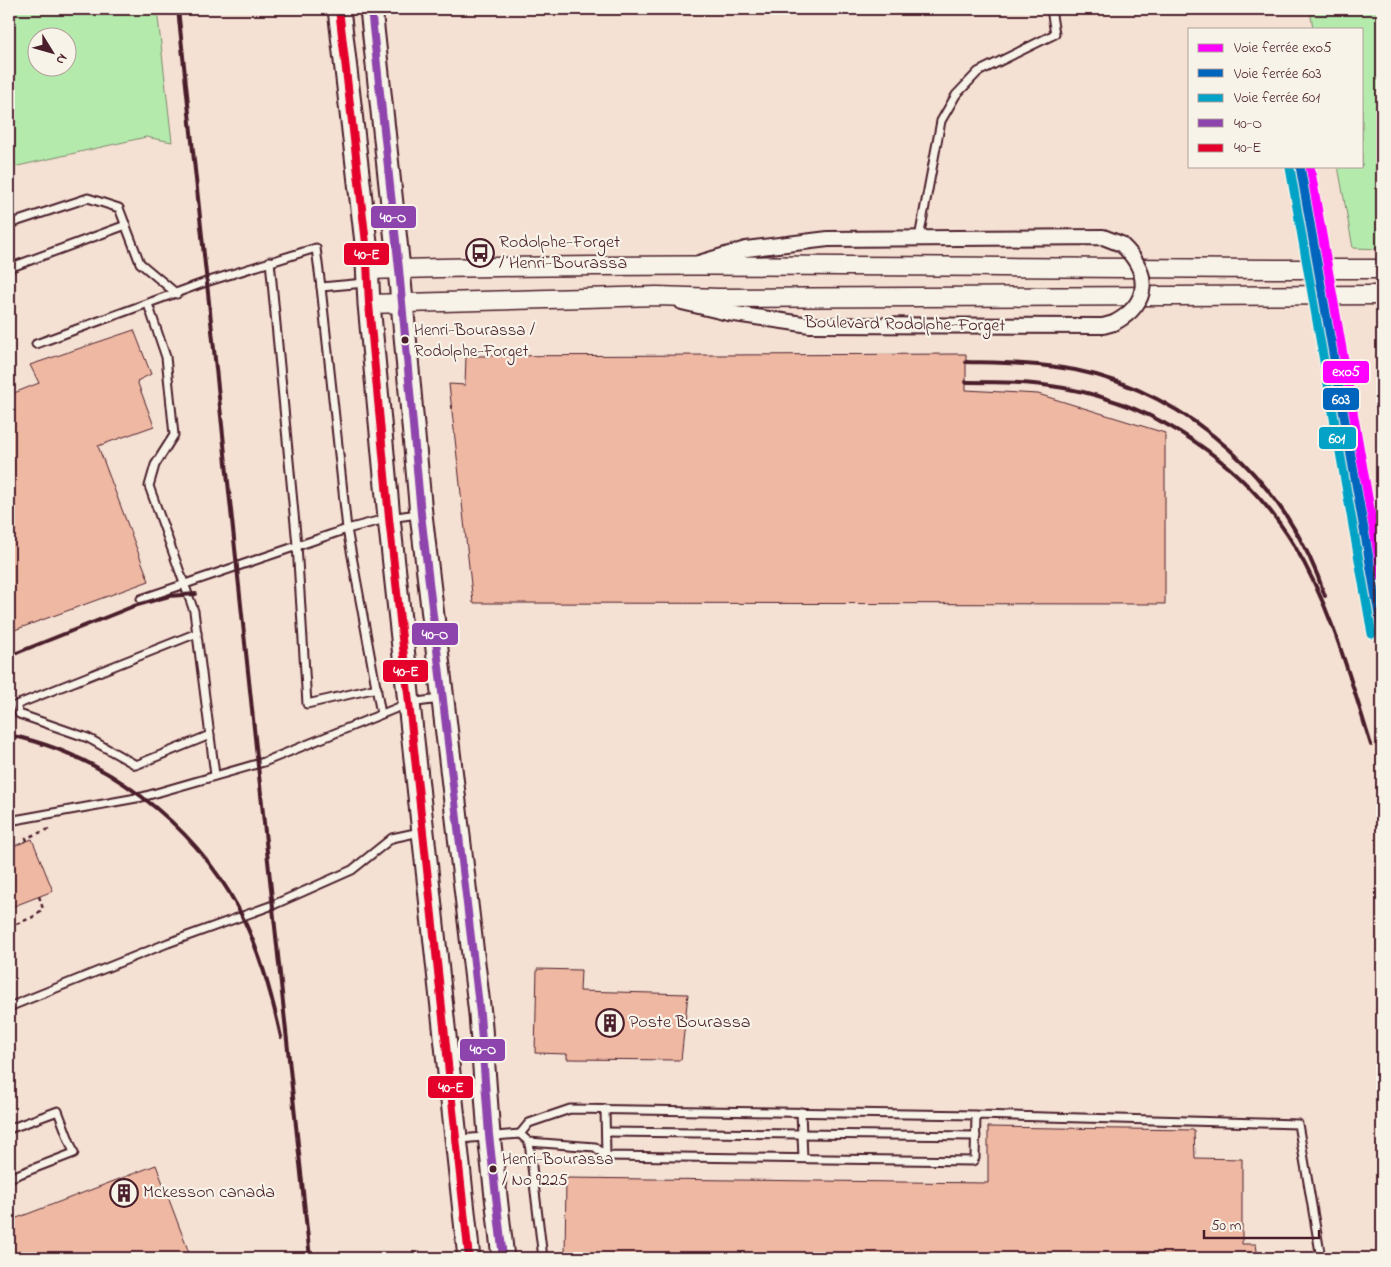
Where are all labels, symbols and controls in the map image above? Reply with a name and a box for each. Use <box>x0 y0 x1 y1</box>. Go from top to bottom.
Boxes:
north arrow <box>28 28 78 78</box>
legend <box>1188 28 1364 168</box>
text: Voie ferrée exo5 <box>1233 37 1332 59</box>
text: N <box>50 49 72 69</box>
text: Voie ferrée 603 <box>1233 63 1321 85</box>
text: Voie ferrée 601 <box>1233 87 1320 109</box>
text: 40-O <box>1234 113 1262 135</box>
text: 40-E <box>1234 137 1261 159</box>
line badge: 40-O <box>370 205 417 229</box>
text: 40-O <box>379 208 406 229</box>
place label: Rodolphe-Forget / Henri-Bourassa <box>499 230 627 277</box>
bus stop icon: Rodolphe-Forget / Henri-Bourassa <box>465 238 495 268</box>
line badge: 40-E <box>343 242 390 266</box>
text: 40-E <box>353 245 380 266</box>
street label: Boulevard Rodolphe-Forget <box>803 310 1006 341</box>
place label: Henri-Bourassa / Rodolphe-Forget <box>414 318 535 366</box>
marker: Henri-Bourassa / Rodolphe-Forget <box>400 335 410 345</box>
line badge: exo5 <box>1322 360 1370 384</box>
text: exo5 <box>1332 362 1360 383</box>
line badge: 603 <box>1322 387 1360 411</box>
text: 603 <box>1331 390 1350 411</box>
line badge: 601 <box>1318 426 1357 450</box>
text: 601 <box>1328 429 1346 450</box>
line badge: 40-O <box>411 622 459 646</box>
text: 40-O <box>421 625 448 646</box>
line badge: 40-E <box>382 659 429 683</box>
text: 40-E <box>392 662 419 683</box>
building icon: Poste Bourassa <box>595 1008 625 1038</box>
place label: Poste Bourassa <box>629 1010 751 1036</box>
line badge: 40-O <box>459 1038 506 1062</box>
text: 40-O <box>469 1040 496 1061</box>
line badge: 40-E <box>427 1075 474 1099</box>
text: 40-E <box>437 1078 464 1099</box>
place label: Henri-Bourassa / No 9225 <box>502 1147 613 1193</box>
marker: Henri-Bourassa / No 9225 <box>488 1164 498 1174</box>
building icon: Mckesson canada <box>109 1178 139 1208</box>
place label: Mckesson canada <box>143 1180 275 1206</box>
scale bar <box>1204 1207 1318 1239</box>
text: 50 m <box>1211 1215 1242 1237</box>

